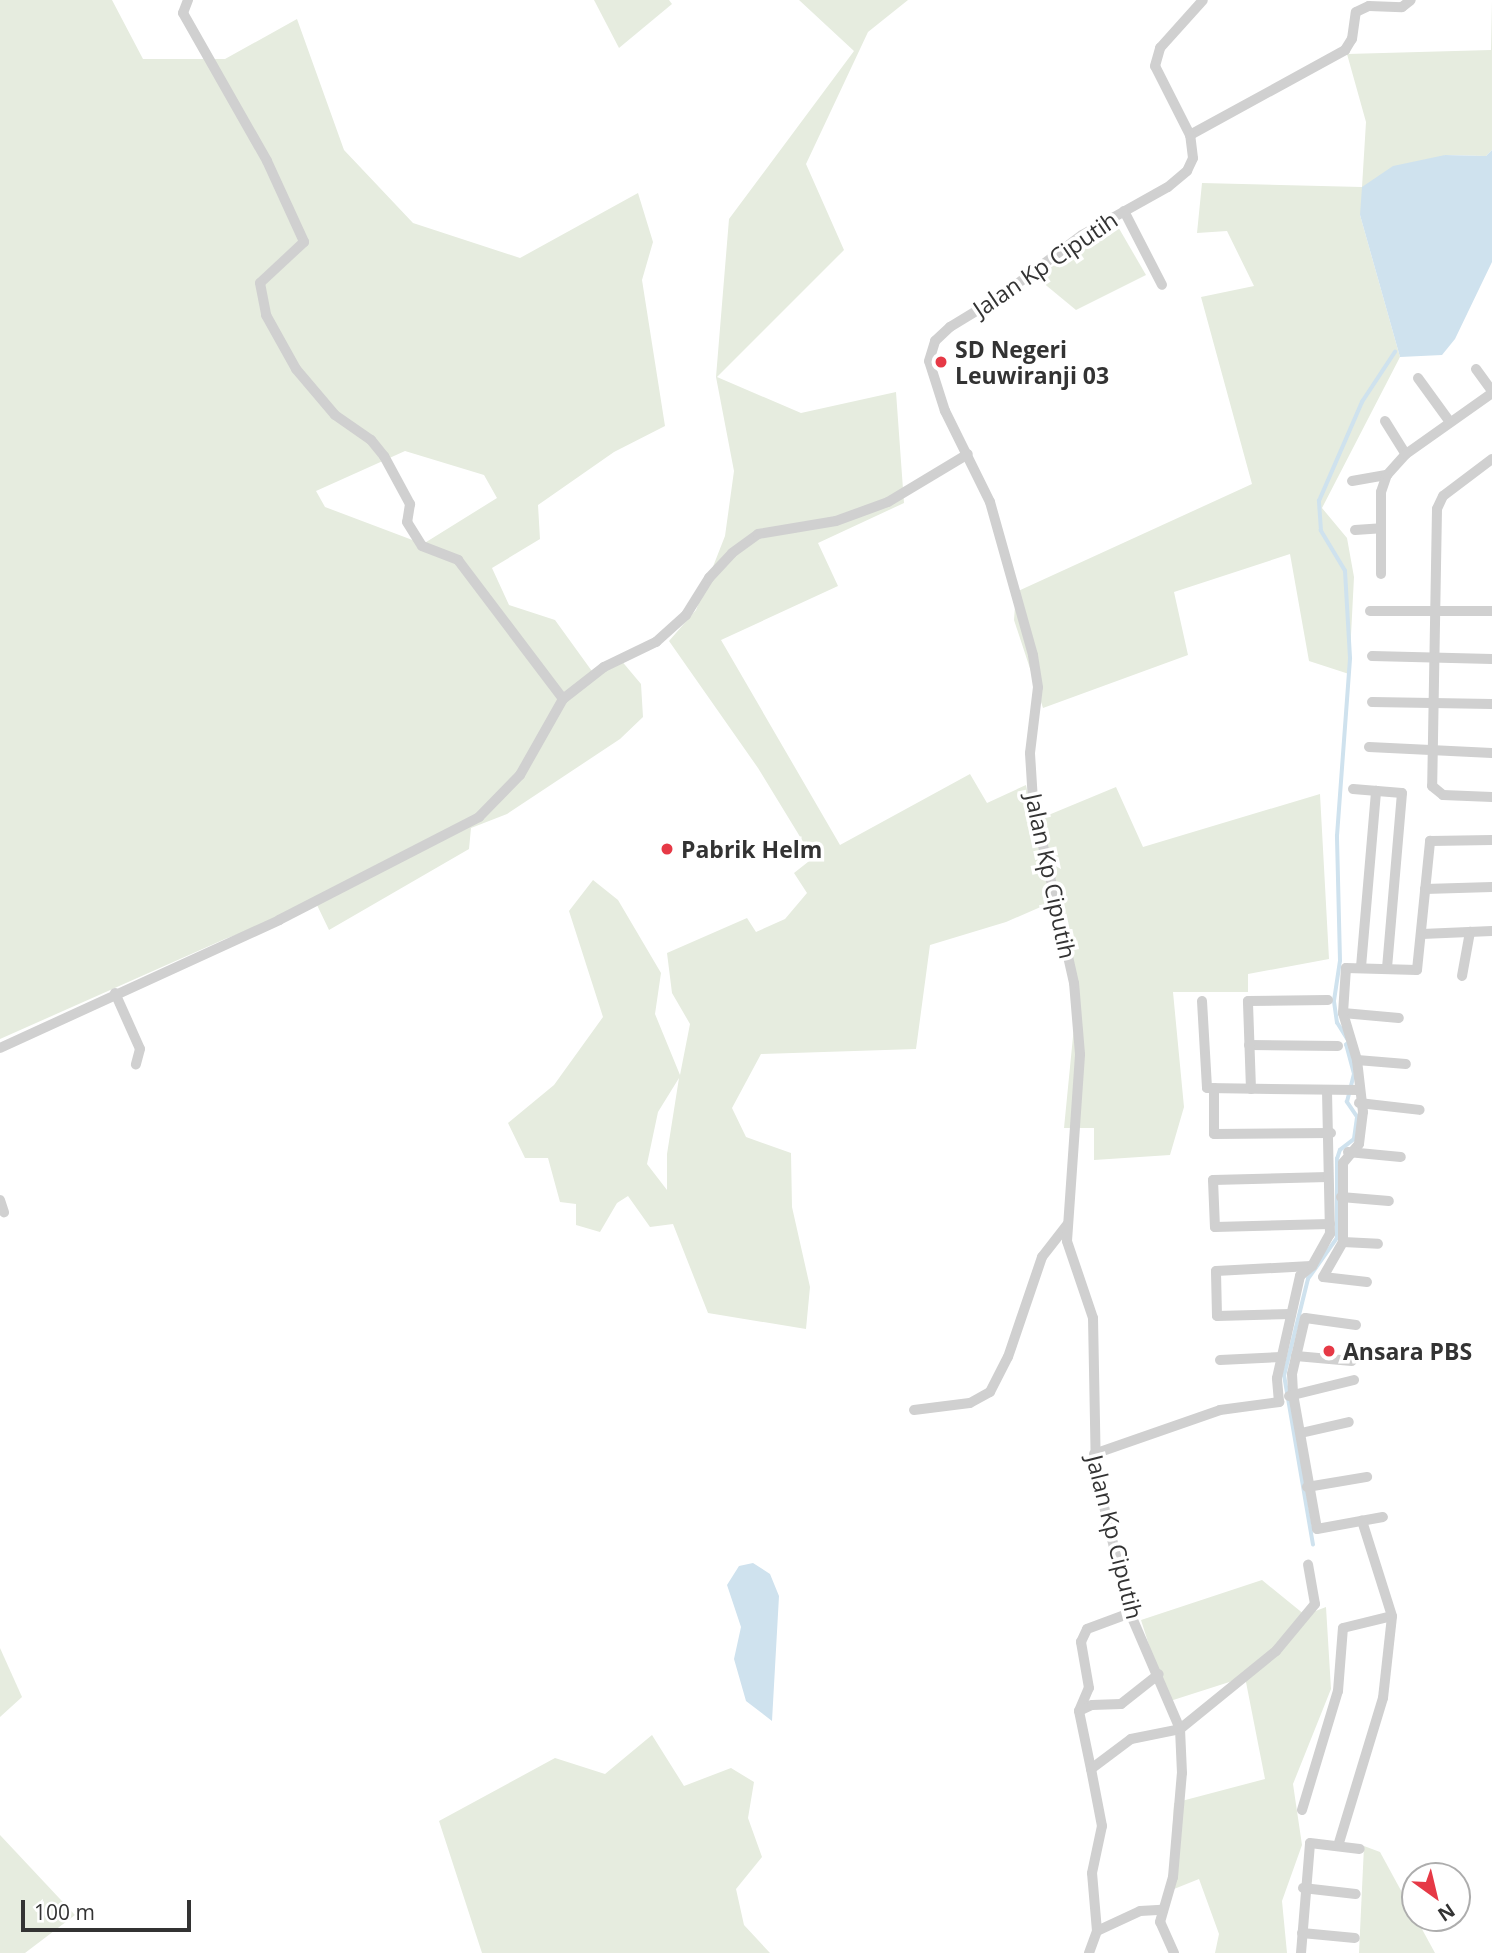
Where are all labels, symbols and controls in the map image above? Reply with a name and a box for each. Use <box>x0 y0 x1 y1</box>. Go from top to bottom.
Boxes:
street label: Jalan Kp Ciputih <box>968 205 1122 323</box>
place label: SD Negeri Leuwiranji 03 <box>955 335 1109 389</box>
marker: SD Negeri Leuwiranji 03 <box>933 354 949 370</box>
street label: Jalan Kp Ciputih <box>1020 791 1082 961</box>
place label: Pabrik Helm <box>681 835 822 863</box>
marker: Pabrik Helm <box>659 841 675 857</box>
place label: Ansara PBS <box>1343 1337 1472 1365</box>
marker: Ansara PBS <box>1321 1343 1337 1359</box>
street label: Jalan Kp Ciputih <box>1081 1452 1149 1622</box>
north arrow <box>1401 1862 1471 1932</box>
scale bar <box>24 1886 194 1930</box>
text: 100 m <box>34 1898 95 1926</box>
text: N <box>1433 1898 1460 1928</box>

